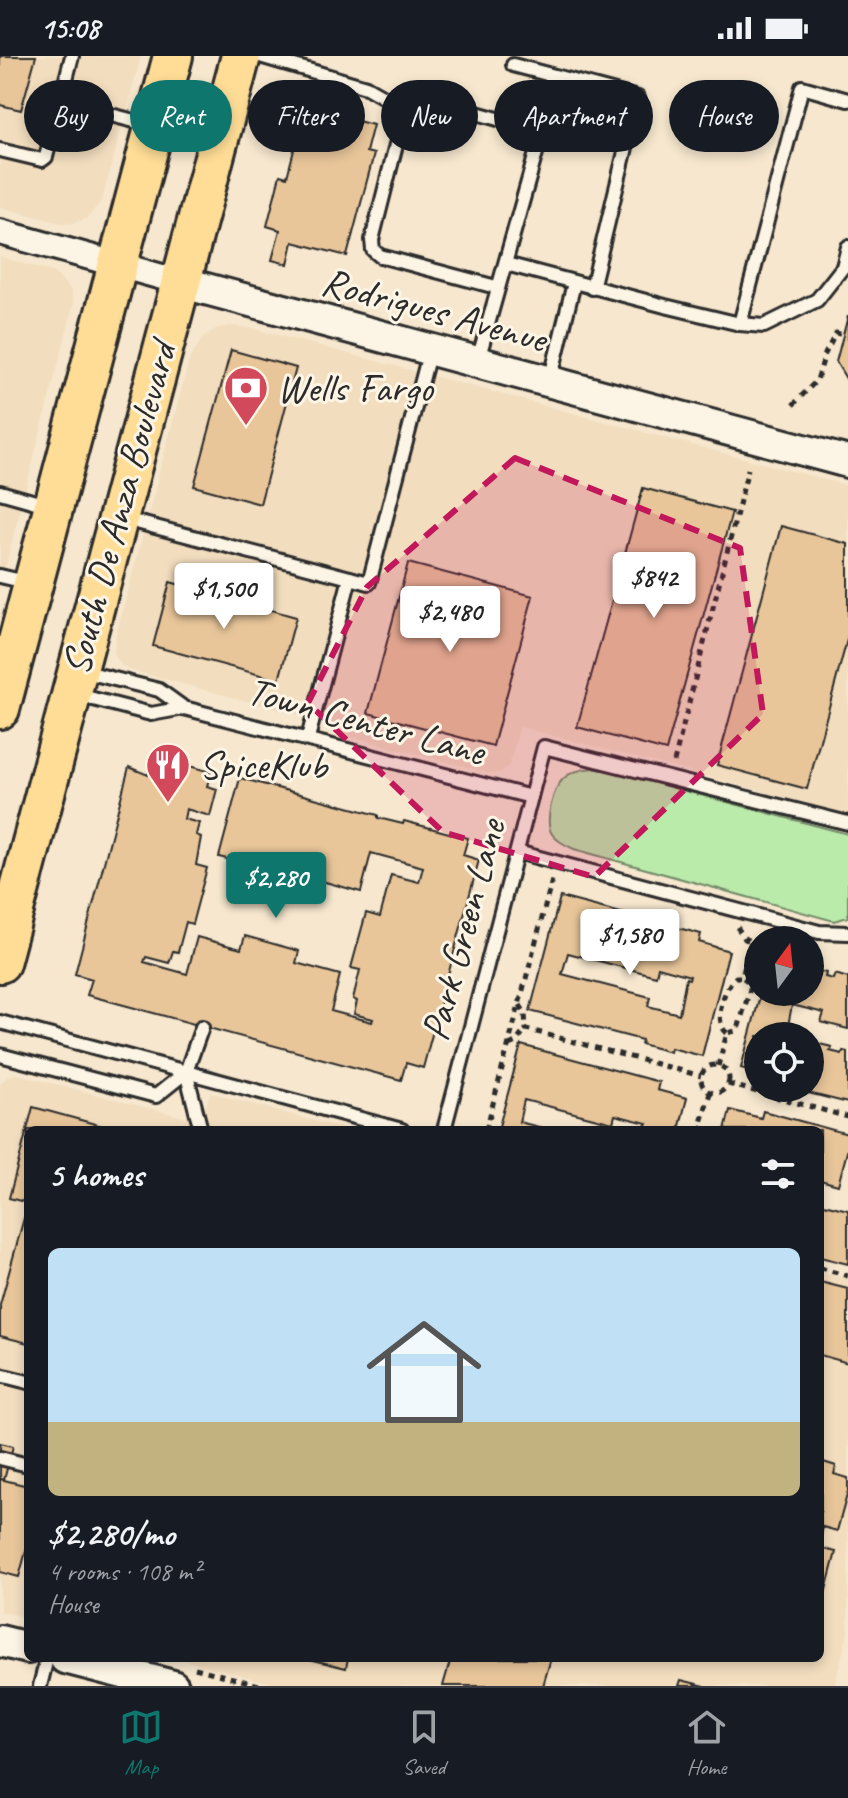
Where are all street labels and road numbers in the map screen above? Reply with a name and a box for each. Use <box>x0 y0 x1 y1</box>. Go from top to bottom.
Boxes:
street label: Rodrigues Avenue <box>316 256 555 365</box>
street label: South De Anza Boulevard <box>51 332 189 680</box>
street label: Town Center Lane <box>242 665 493 777</box>
street label: Park Green Lane <box>410 811 517 1046</box>

